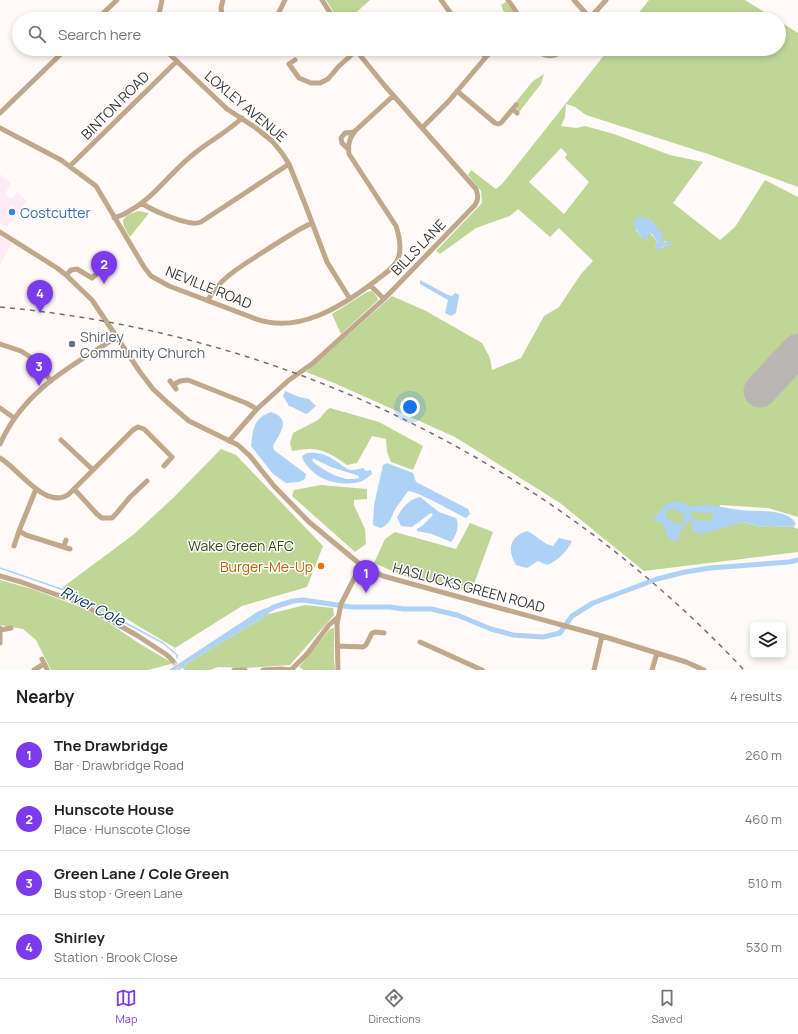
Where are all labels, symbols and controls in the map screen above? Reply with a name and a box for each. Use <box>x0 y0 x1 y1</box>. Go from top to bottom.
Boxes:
search box <box>12 12 786 56</box>
icon: search <box>26 23 48 45</box>
text: Search here <box>58 24 141 45</box>
street label: LOXLEY AVENUE <box>201 66 291 146</box>
street label: BINTON ROAD <box>77 67 153 143</box>
place label: Costcutter <box>20 203 91 222</box>
marker: Costcutter <box>7 207 17 217</box>
street label: BILLS LANE <box>386 215 450 279</box>
pin: 2 <box>91 251 117 284</box>
street label: NEVILLE ROAD <box>163 261 255 313</box>
pin: 4 <box>27 280 53 313</box>
place label: Shirley Community Church <box>80 327 205 362</box>
marker: Shirley Community Church <box>67 339 77 349</box>
pin: 3 <box>26 353 52 386</box>
your location <box>400 397 420 417</box>
park label: Wake Green AFC <box>188 536 294 555</box>
place label: Burger-Me-Up <box>220 557 313 576</box>
street label: HASLUCKS GREEN ROAD <box>391 557 547 617</box>
pin: 1 <box>353 560 379 593</box>
marker: Burger-Me-Up <box>316 561 326 571</box>
water label: River Cole <box>57 581 130 632</box>
map controls <box>750 622 786 658</box>
button: layers <box>750 622 786 658</box>
text: Nearby <box>16 685 74 708</box>
text: 4 results <box>730 687 782 705</box>
text: The Drawbridge <box>54 735 168 756</box>
text: 1 <box>26 746 32 764</box>
text: 260 m <box>745 746 782 764</box>
text: Bar · Drawbridge Road <box>54 756 184 774</box>
text: Hunscote House <box>54 799 174 820</box>
text: 2 <box>25 810 33 828</box>
text: 460 m <box>745 810 782 828</box>
text: Place · Hunscote Close <box>54 820 190 838</box>
text: Green Lane / Cole Green <box>54 863 229 884</box>
text: 3 <box>25 874 33 892</box>
text: 510 m <box>748 874 782 892</box>
text: Bus stop · Green Lane <box>54 884 183 902</box>
text: Shirley <box>54 927 105 948</box>
text: 4 <box>25 938 33 956</box>
text: 530 m <box>746 938 782 956</box>
text: Station · Brook Close <box>54 948 178 966</box>
tab: Map <box>115 987 137 1026</box>
tab: Directions <box>368 987 421 1026</box>
tab: Saved <box>652 987 683 1026</box>

